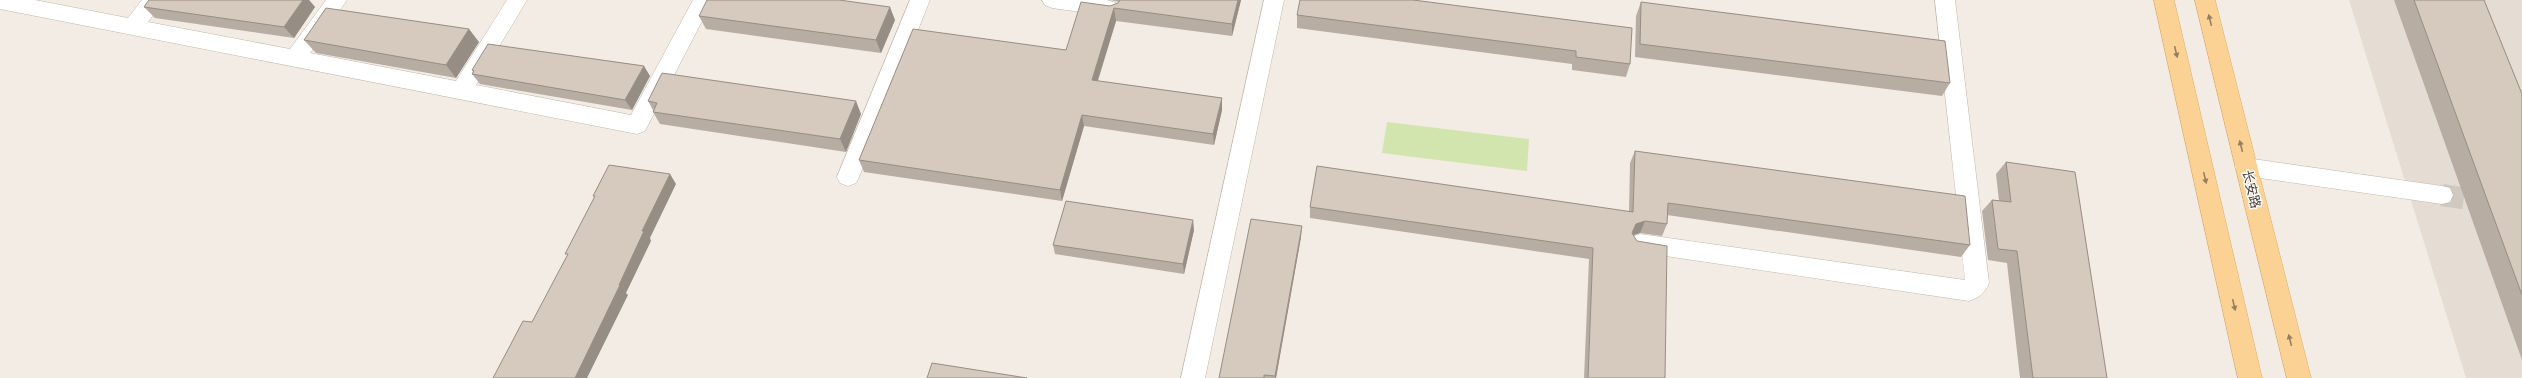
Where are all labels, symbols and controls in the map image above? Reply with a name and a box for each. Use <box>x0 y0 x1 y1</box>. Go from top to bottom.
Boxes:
one-way arrow <box>2206 14 2212 26</box>
one-way arrow <box>2173 45 2179 58</box>
one-way arrow <box>2238 140 2244 152</box>
street label: 长安路 <box>2239 168 2265 210</box>
one-way arrow <box>2202 172 2208 185</box>
one-way arrow <box>2231 299 2237 311</box>
one-way arrow <box>2286 334 2292 346</box>

